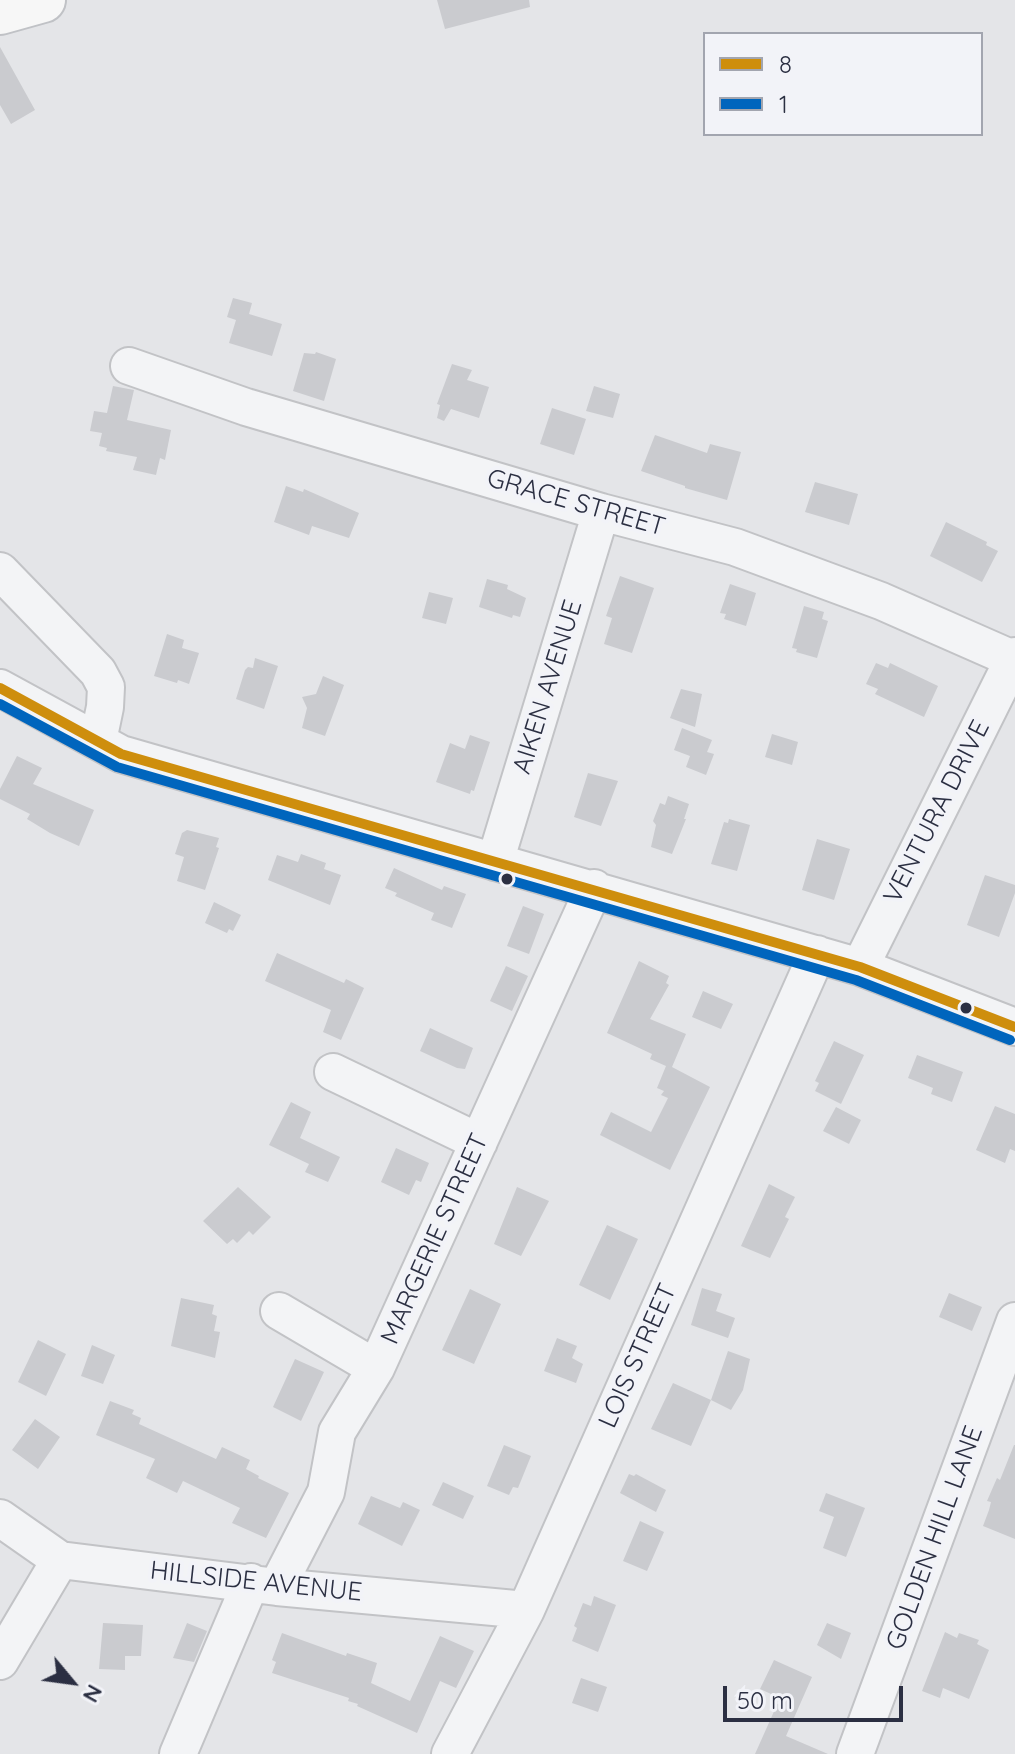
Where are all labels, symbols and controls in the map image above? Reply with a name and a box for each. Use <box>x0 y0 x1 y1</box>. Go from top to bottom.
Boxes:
legend <box>703 32 983 136</box>
text: 8 <box>779 49 792 79</box>
text: 1 <box>779 89 788 119</box>
street label: GRACE STREET <box>483 463 669 543</box>
street label: AIKEN AVENUE <box>507 596 589 778</box>
street label: VENTURA DRIVE <box>877 715 997 909</box>
unlabelled marker <box>499 871 515 887</box>
unlabelled marker <box>958 1000 974 1016</box>
street label: MARGERIE STREET <box>375 1129 495 1349</box>
street label: LOIS STREET <box>592 1279 684 1433</box>
street label: GOLDEN HILL LANE <box>880 1422 990 1654</box>
street label: HILLSIDE AVENUE <box>148 1555 364 1609</box>
north arrow <box>32 1642 112 1722</box>
scale bar <box>727 1670 907 1720</box>
text: N <box>77 1680 109 1707</box>
text: 50 m <box>737 1685 793 1715</box>

